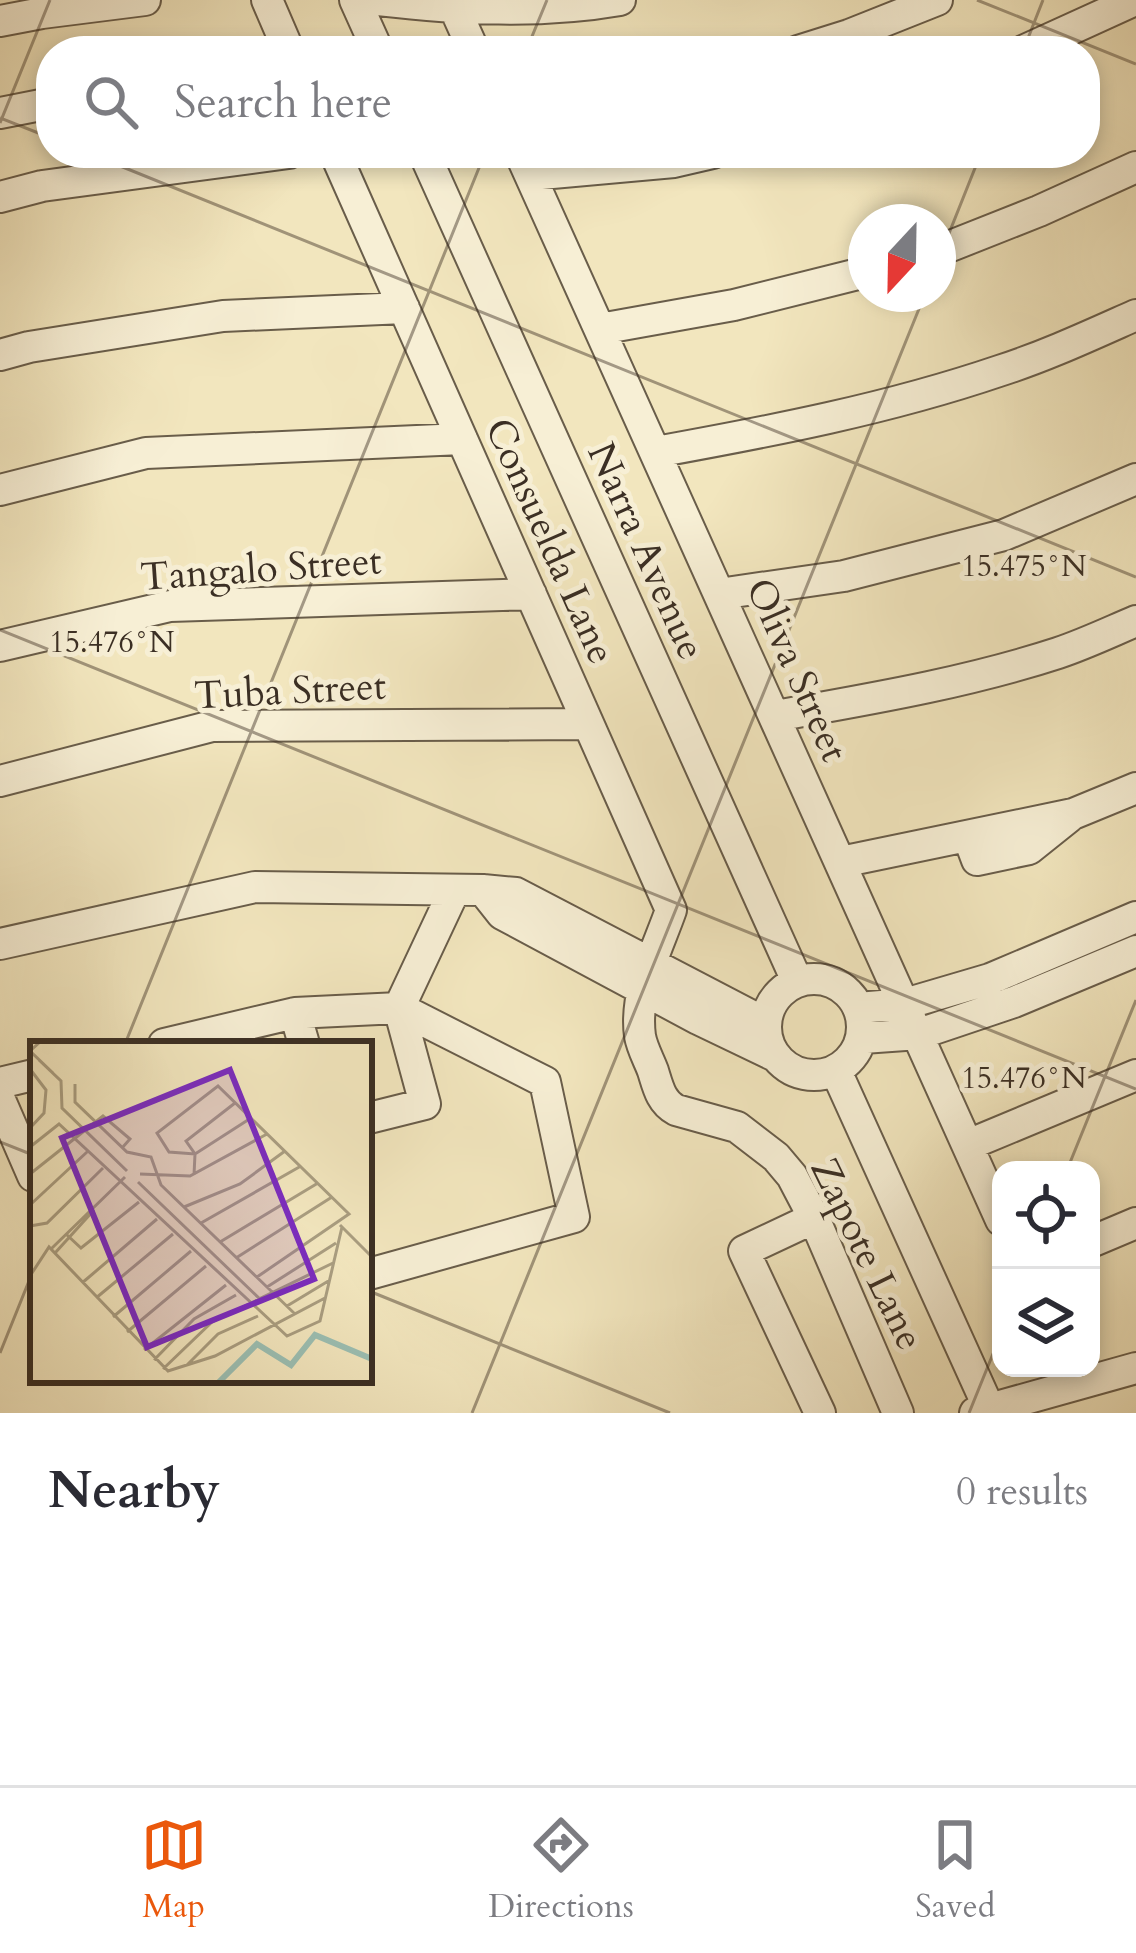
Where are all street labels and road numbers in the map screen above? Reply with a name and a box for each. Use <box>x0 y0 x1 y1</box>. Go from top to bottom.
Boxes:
street label: Consuelda Lane <box>472 410 628 672</box>
street label: Narra Avenue <box>575 434 717 668</box>
street label: Tangalo Street <box>139 534 383 604</box>
street label: Oliva Street <box>733 570 861 770</box>
street label: Tuba Street <box>193 660 387 722</box>
street label: Zapote Lane <box>798 1149 936 1359</box>

